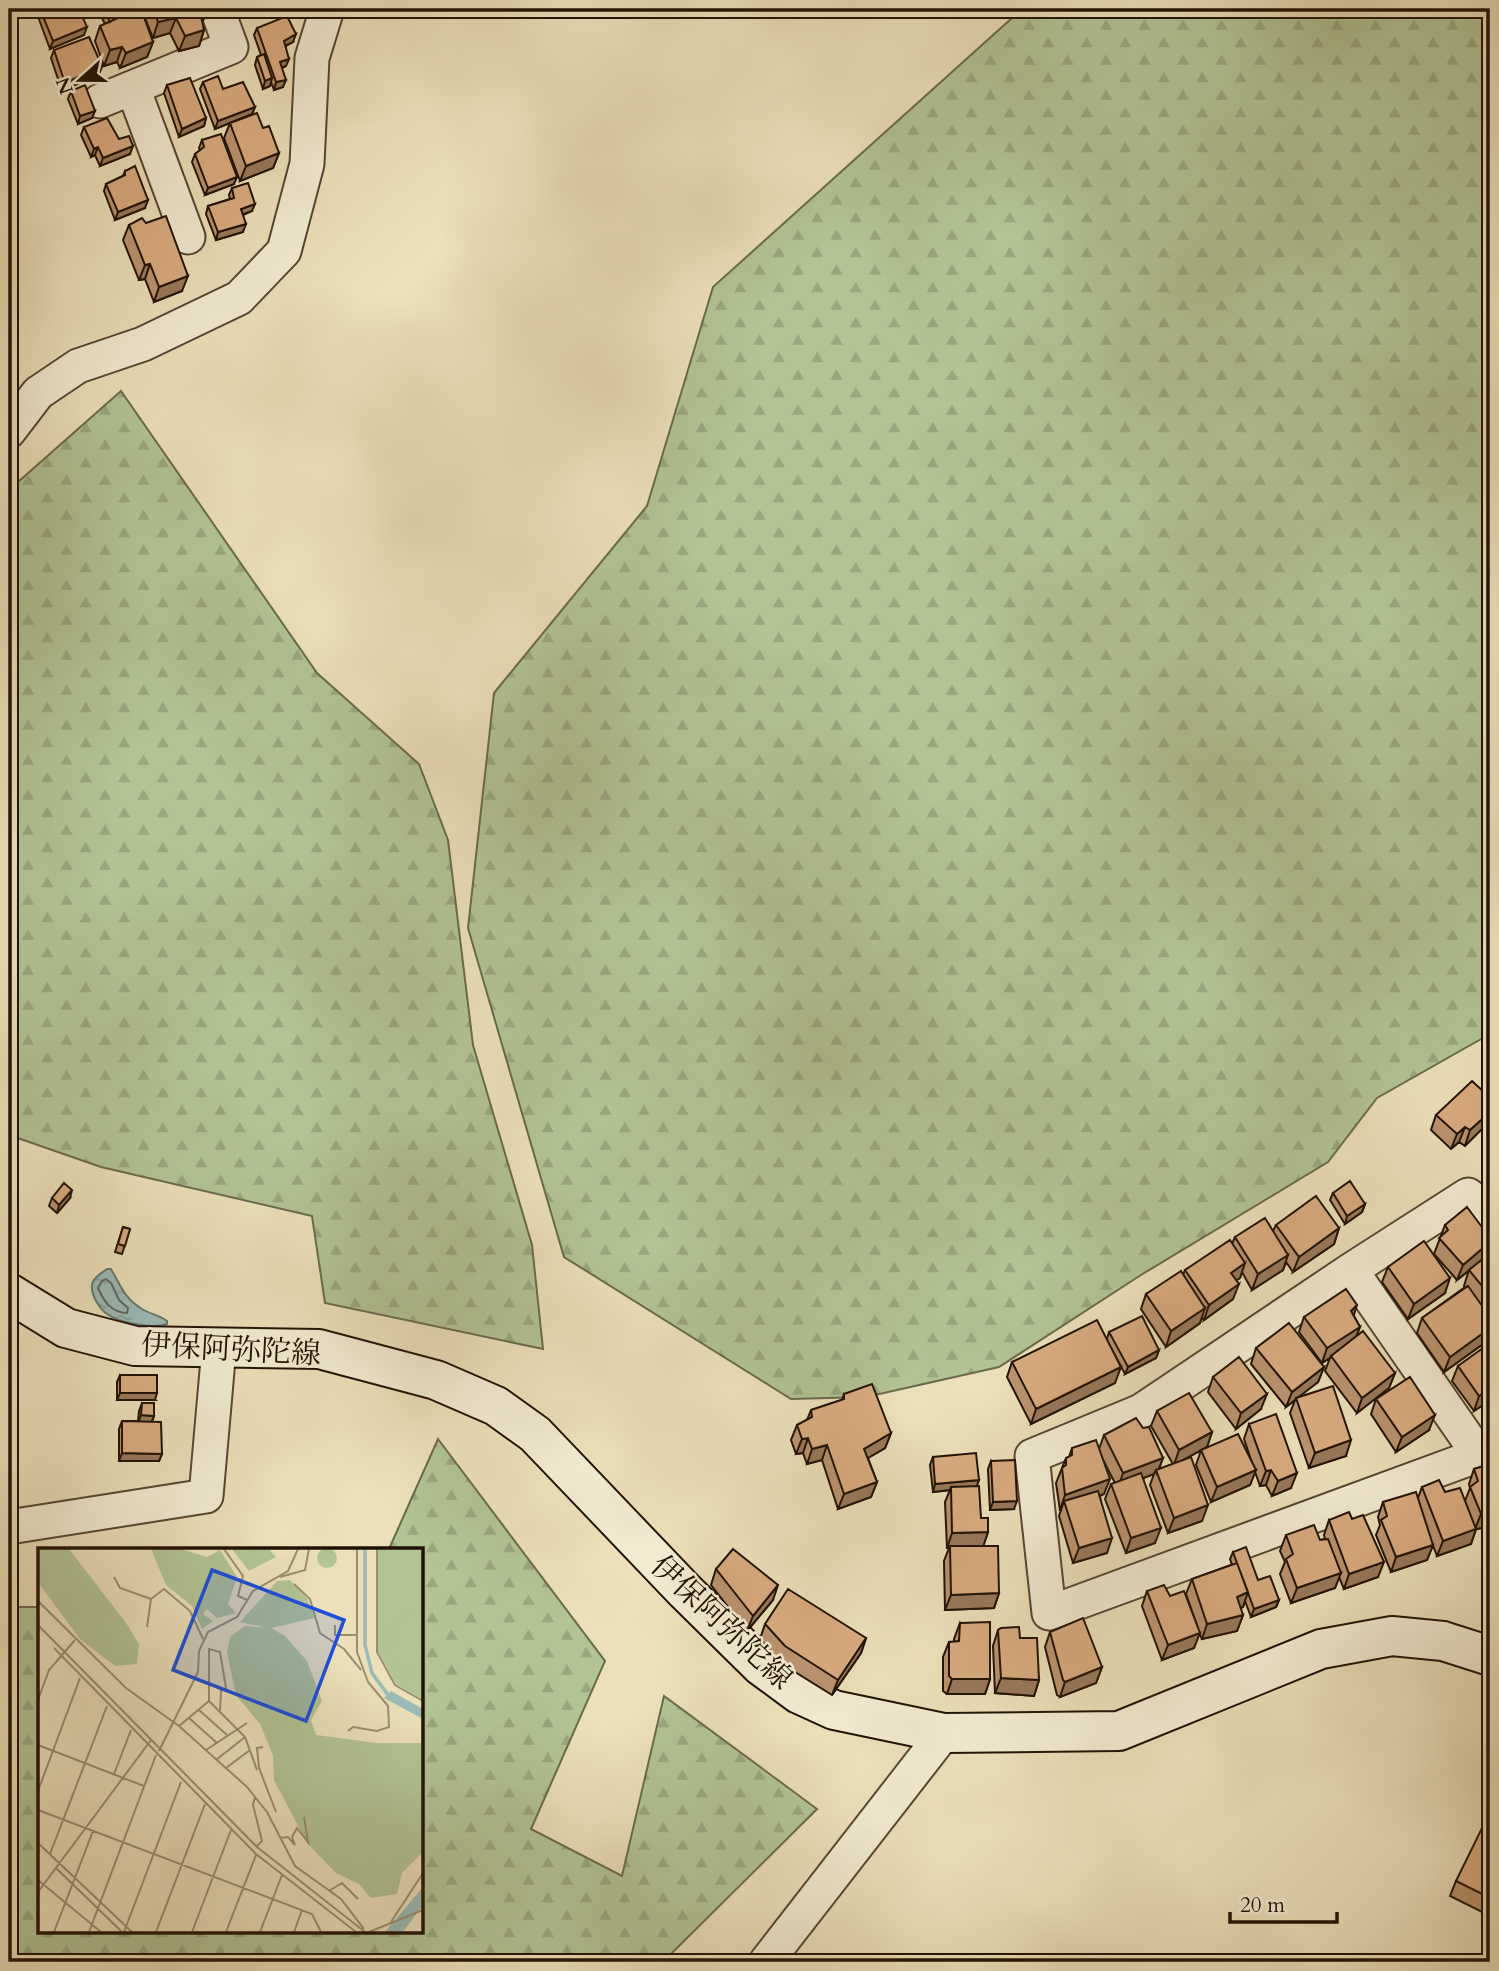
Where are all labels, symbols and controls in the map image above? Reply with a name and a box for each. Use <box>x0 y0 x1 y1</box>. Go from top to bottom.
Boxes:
north arrow <box>46 46 116 116</box>
text: N <box>50 73 80 98</box>
street label: 伊保阿弥陀線 <box>140 1324 322 1375</box>
street label: 伊保阿弥陀線 <box>642 1546 801 1699</box>
inset map <box>38 1548 424 1932</box>
scale bar <box>1230 1880 1336 1924</box>
text: 20 m <box>1240 1891 1285 1920</box>

